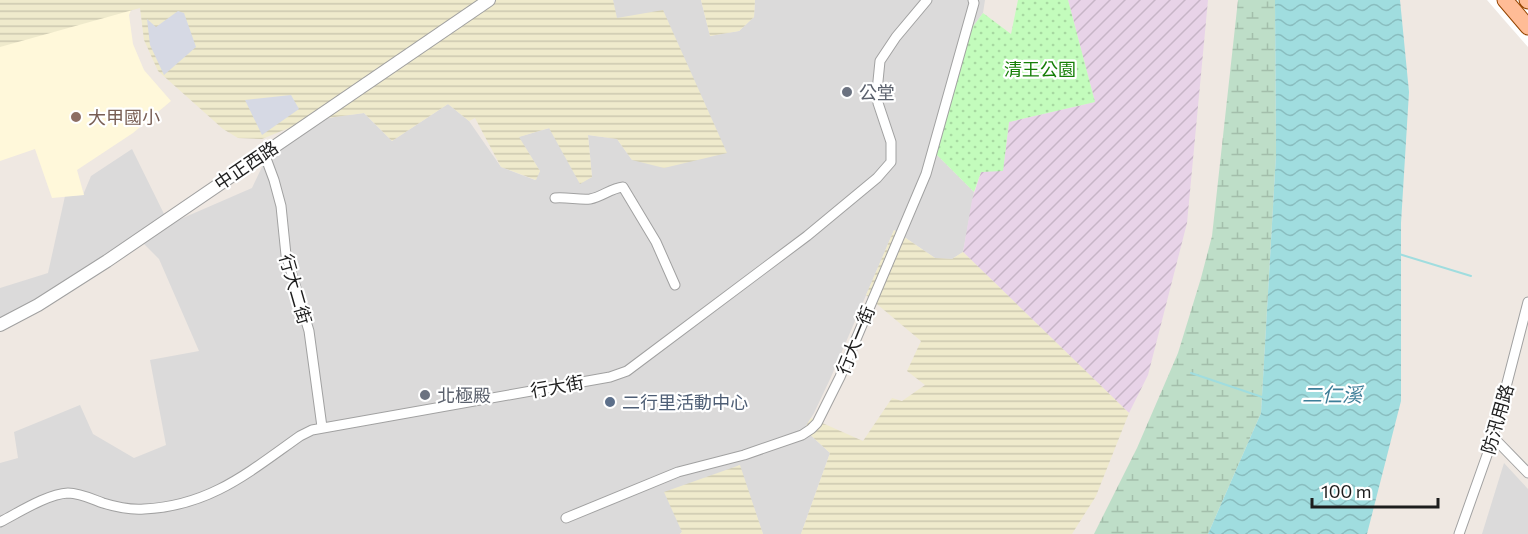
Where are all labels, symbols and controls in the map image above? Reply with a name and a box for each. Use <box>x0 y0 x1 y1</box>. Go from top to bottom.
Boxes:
park label: 清王公園 <box>1004 58 1076 80</box>
place label: 公堂 <box>859 81 895 103</box>
marker: 公堂 <box>840 85 854 99</box>
place label: 大甲國小 <box>88 106 160 128</box>
marker: 大甲國小 <box>69 110 83 124</box>
street label: 中正西路 <box>210 136 282 194</box>
street label: 行大二街 <box>276 251 316 327</box>
street label: 行大一街 <box>831 303 879 377</box>
street label: 行大街 <box>529 370 585 402</box>
street label: 防汛用路 <box>1477 381 1517 457</box>
water label: 二仁溪 <box>1302 382 1365 406</box>
place label: 北極殿 <box>437 384 491 406</box>
marker: 北極殿 <box>418 388 432 402</box>
place label: 二行里活動中心 <box>622 391 748 413</box>
marker: 二行里活動中心 <box>603 395 617 409</box>
scale bar <box>1312 471 1438 509</box>
text: 100 m <box>1321 480 1371 502</box>

